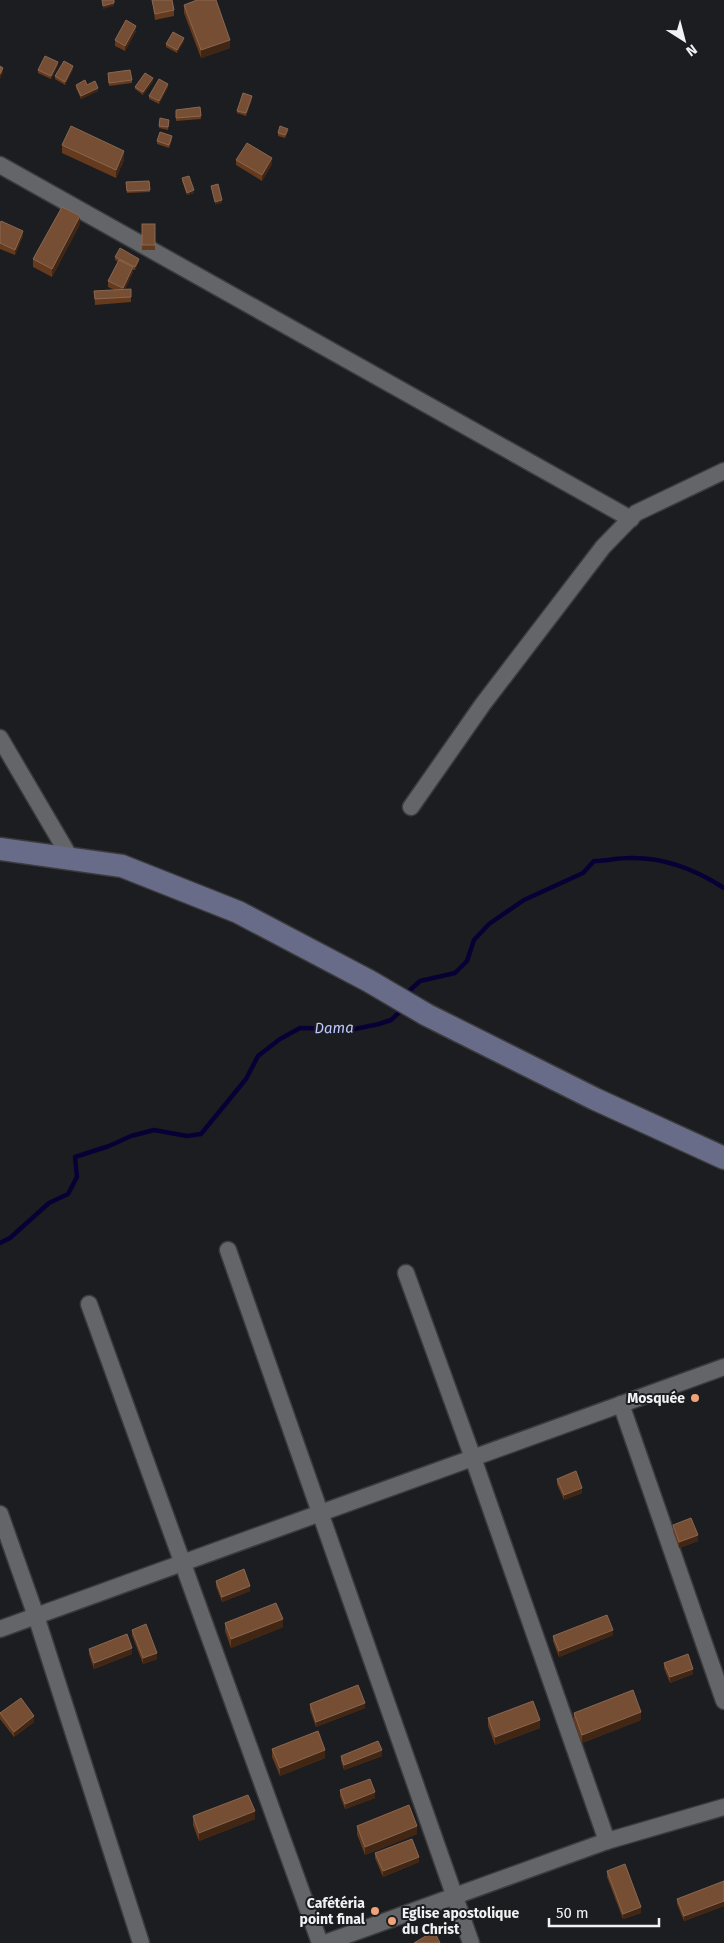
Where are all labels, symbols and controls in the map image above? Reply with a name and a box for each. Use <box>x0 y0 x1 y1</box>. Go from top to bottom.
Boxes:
north arrow <box>659 15 709 65</box>
text: N <box>683 41 700 60</box>
water label: Dama <box>314 1019 354 1037</box>
place label: Mosquée <box>627 1390 685 1407</box>
marker: Mosquée <box>689 1392 701 1404</box>
place label: Cafétéria point final <box>300 1895 366 1928</box>
scale bar <box>549 1896 659 1928</box>
text: 50 m <box>556 1904 589 1922</box>
marker: Cafétéria point final <box>369 1905 381 1917</box>
place label: Eglise apostolique du Christ <box>402 1905 520 1938</box>
marker: Eglise apostolique du Christ <box>386 1915 398 1927</box>

